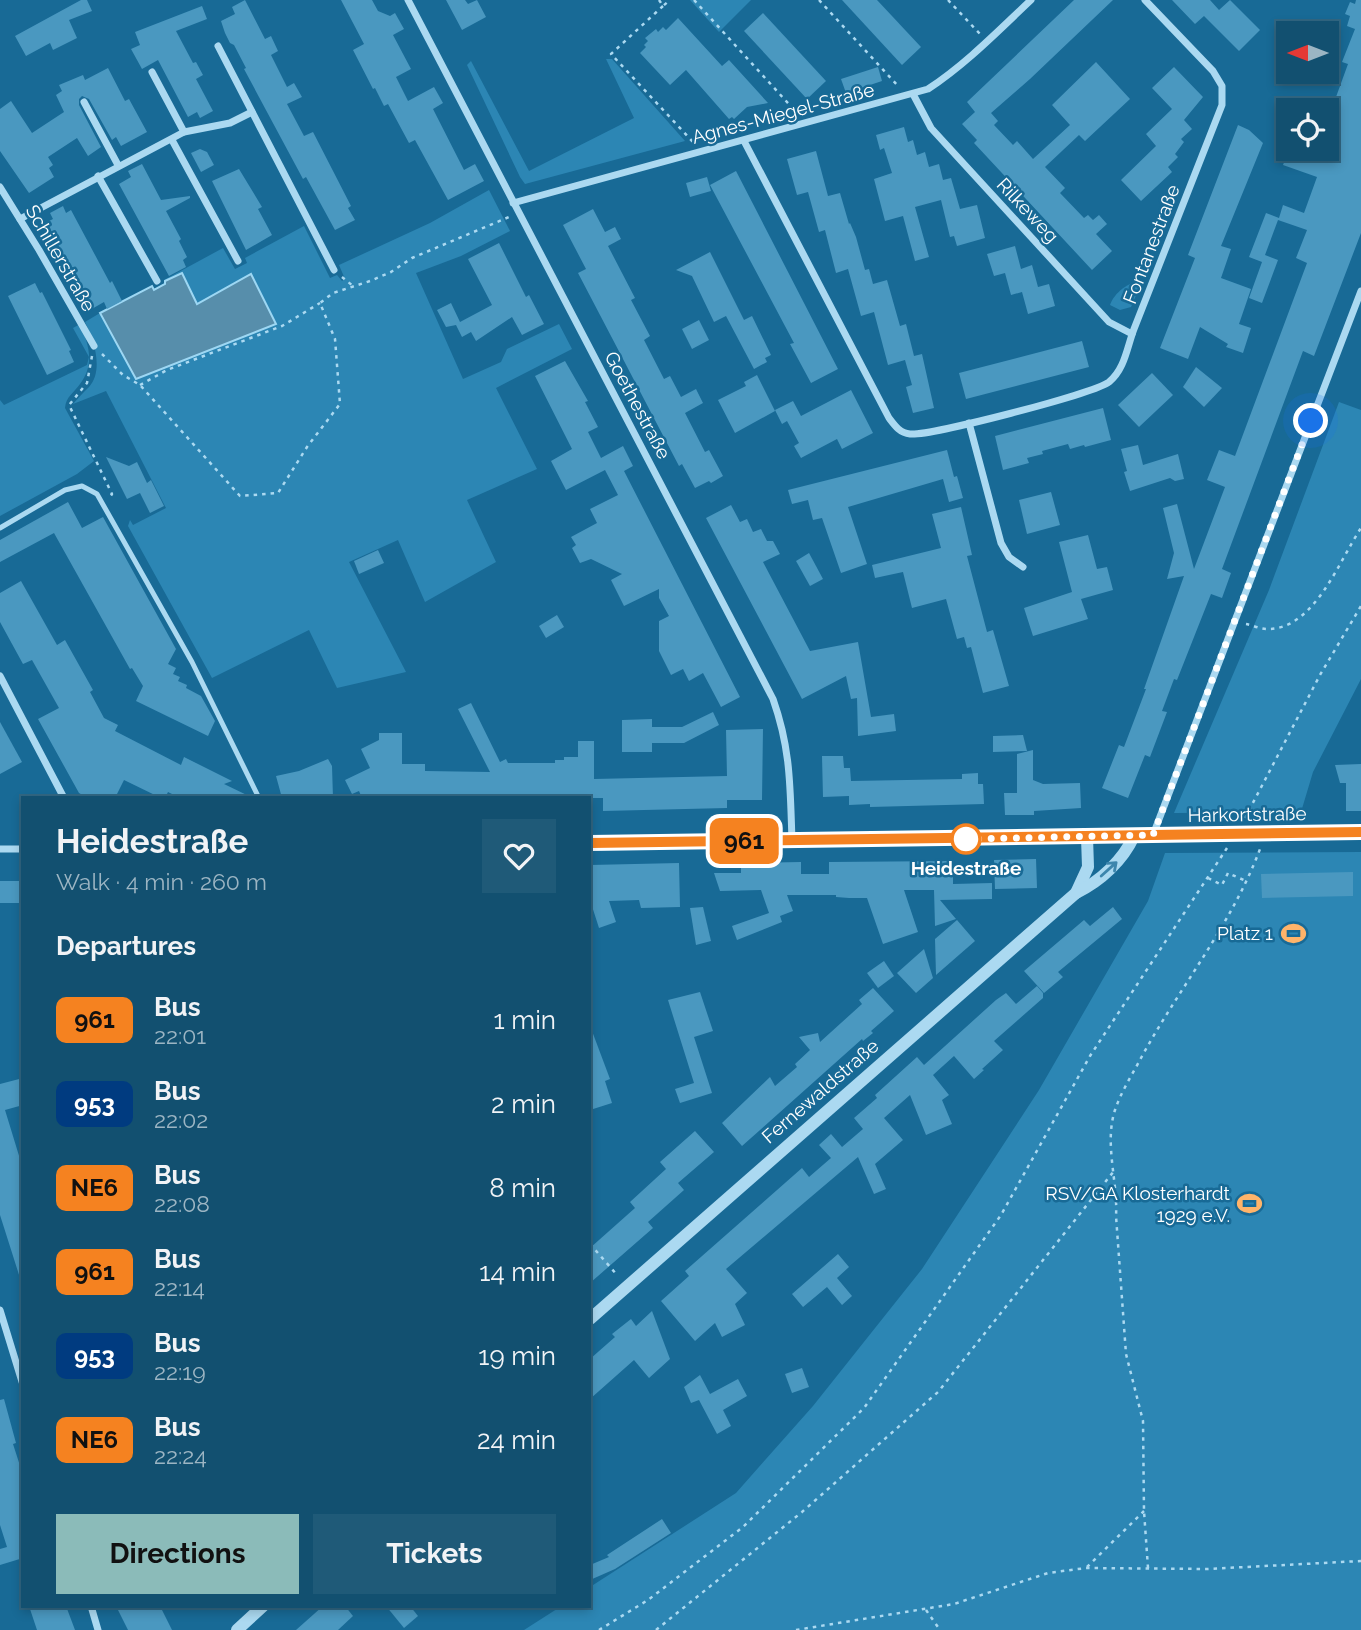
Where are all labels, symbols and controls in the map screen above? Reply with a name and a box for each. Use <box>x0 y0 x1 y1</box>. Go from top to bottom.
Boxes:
north arrow <box>1276 21 1339 84</box>
map controls <box>1276 21 1339 161</box>
street label: Agnes-Miegel-Straße <box>689 78 877 148</box>
button: locate <box>1276 98 1339 161</box>
street label: Rilkeweg <box>993 173 1063 247</box>
street label: Fontanestraße <box>1118 181 1184 307</box>
street label: Schillerstraße <box>22 201 100 315</box>
street label: Goethestraße <box>600 347 676 463</box>
your location <box>1293 403 1328 438</box>
street label: Harkortstraße <box>1187 802 1307 826</box>
line badge: 961 <box>704 818 784 864</box>
button: heart <box>482 819 556 893</box>
text: Heidestraße <box>56 822 248 861</box>
marker: Heidestraße <box>951 824 981 854</box>
text: 961 <box>724 826 764 855</box>
place label: Heidestraße <box>911 857 1021 879</box>
one-way arrow <box>1100 860 1117 877</box>
text: Walk · 4 min · 260 m <box>56 868 267 895</box>
sports icon: Platz 1 <box>1279 919 1307 947</box>
place label: Platz 1 <box>1217 922 1273 944</box>
text: Departures <box>56 931 196 961</box>
text: Bus <box>154 992 201 1022</box>
text: 961 <box>74 1005 115 1034</box>
text: 1 min <box>494 1005 556 1035</box>
text: 22:01 <box>154 1022 206 1049</box>
street label: Fernewaldstraße <box>757 1034 883 1148</box>
text: Bus <box>154 1076 201 1106</box>
text: 953 <box>74 1089 115 1118</box>
text: 2 min <box>491 1089 556 1119</box>
text: 22:02 <box>154 1106 208 1133</box>
text: Bus <box>154 1160 201 1190</box>
text: NE6 <box>71 1173 118 1202</box>
text: 8 min <box>489 1173 556 1203</box>
place label: RSV/GA Klosterhardt 1929 e.V. <box>1045 1182 1231 1226</box>
text: 22:08 <box>154 1190 210 1217</box>
sports icon: RSV/GA Klosterhardt 1929 e.V. <box>1236 1190 1264 1218</box>
text: Bus <box>154 1244 201 1274</box>
text: 961 <box>74 1257 115 1286</box>
text: 14 min <box>479 1257 556 1287</box>
text: 22:14 <box>154 1274 205 1301</box>
text: Bus <box>154 1328 201 1358</box>
text: 953 <box>74 1341 115 1370</box>
text: 19 min <box>478 1341 556 1371</box>
text: 22:19 <box>154 1358 206 1385</box>
text: Bus <box>154 1412 201 1442</box>
text: NE6 <box>71 1425 118 1454</box>
text: 24 min <box>477 1425 556 1455</box>
text: 22:24 <box>154 1442 207 1469</box>
button: Directions <box>56 1514 299 1594</box>
button: Tickets <box>313 1514 556 1594</box>

